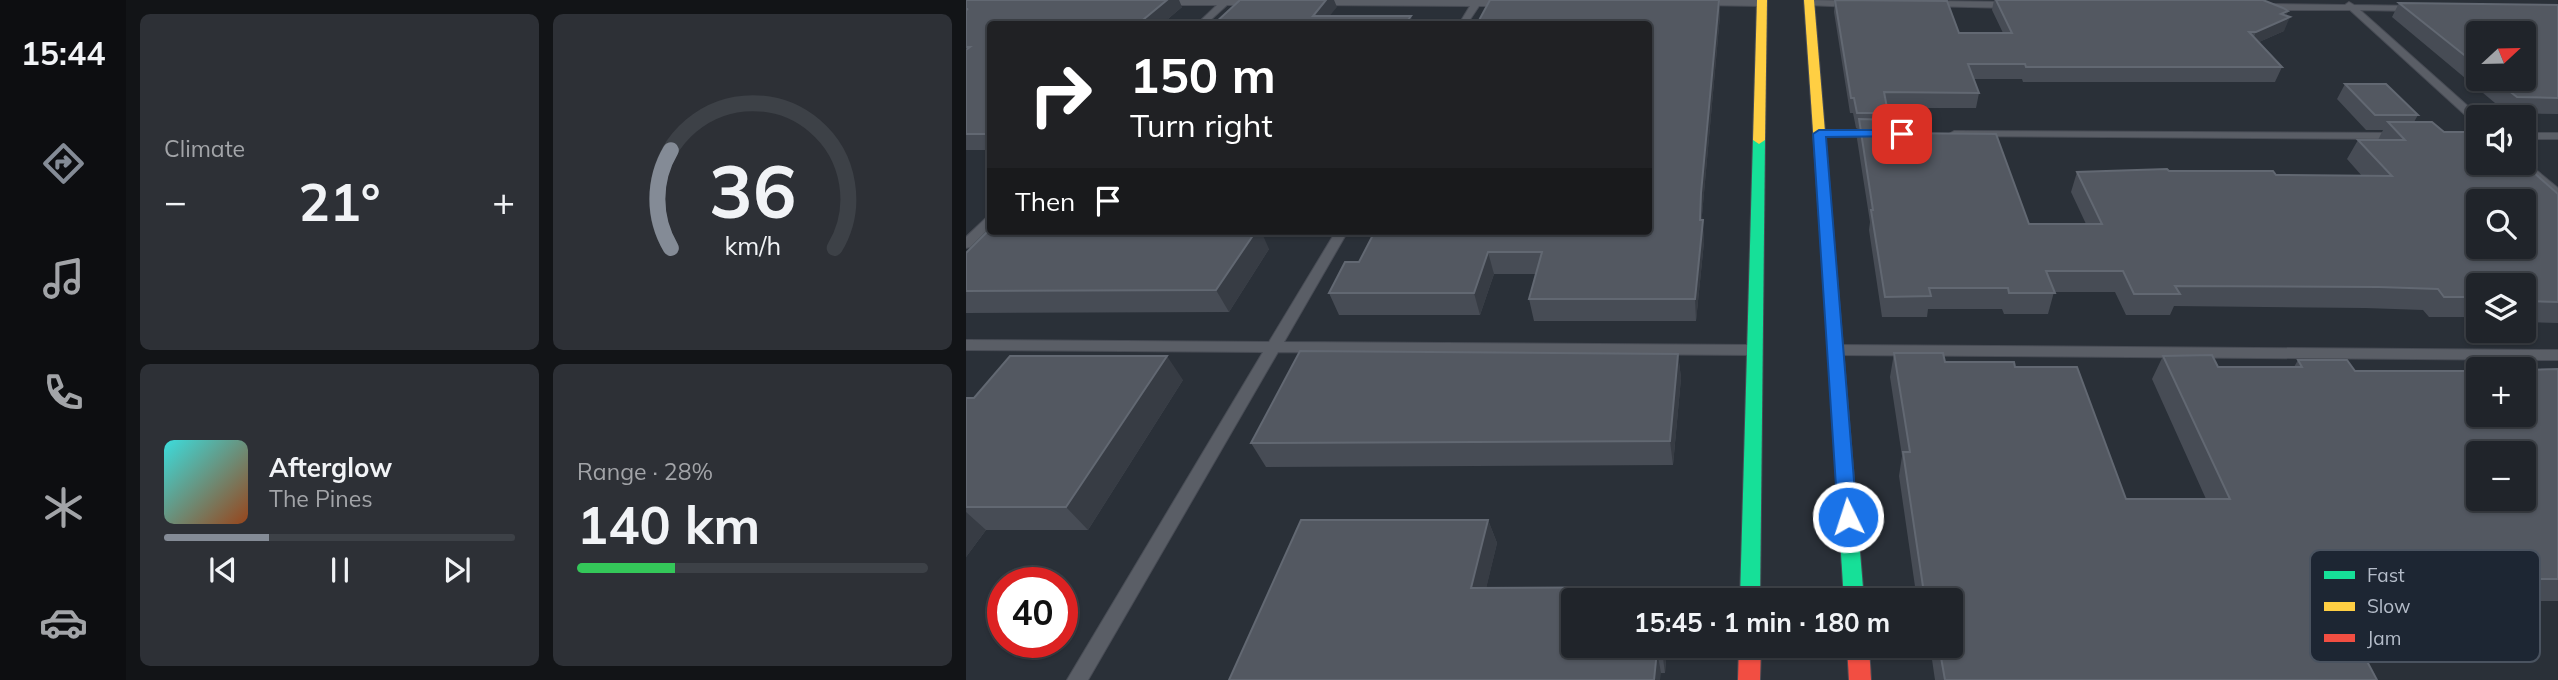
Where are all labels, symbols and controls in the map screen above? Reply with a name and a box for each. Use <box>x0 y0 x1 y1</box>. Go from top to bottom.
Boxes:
north arrow <box>2466 21 2536 91</box>
map controls <box>2466 21 2536 511</box>
text: 15:44 <box>21 33 105 73</box>
text: 150 m <box>1130 44 1276 105</box>
icon: right <box>1015 49 1106 140</box>
pin <box>1872 104 1932 164</box>
text: Turn right <box>1130 105 1273 145</box>
button: sound <box>2466 105 2536 175</box>
icon: arrive <box>1883 115 1921 153</box>
text: Climate <box>164 134 245 163</box>
icon: directions <box>39 139 88 188</box>
text: 36 <box>709 145 796 236</box>
text: 21° <box>298 169 381 234</box>
text: − <box>164 177 187 225</box>
text: + <box>492 177 515 225</box>
icon: arrive <box>1089 182 1127 220</box>
text: Then <box>1015 185 1075 218</box>
button: search <box>2466 189 2536 259</box>
text: km/h <box>724 230 781 261</box>
icon: music <box>39 254 88 303</box>
button: layers <box>2466 273 2536 343</box>
button: + <box>2466 357 2536 427</box>
icon: phone <box>39 368 88 417</box>
button: − <box>2466 441 2536 511</box>
text: Afterglow <box>269 451 392 484</box>
text: Range · 28% <box>577 457 713 486</box>
position arrow <box>1811 480 1885 554</box>
icon: climate <box>39 483 88 532</box>
text: The Pines <box>269 484 373 513</box>
text: 140 km <box>577 492 760 557</box>
legend <box>2310 550 2540 662</box>
icon: previous <box>204 551 242 589</box>
icon: pause <box>321 551 359 589</box>
icon: next <box>438 551 476 589</box>
text: Fast <box>2367 563 2405 587</box>
speed limit sign: 40 <box>987 567 1078 658</box>
text: Slow <box>2367 594 2411 618</box>
icon: car <box>39 598 88 647</box>
text: 15:45 · 1 min · 180 m <box>1634 606 1890 639</box>
text: Jam <box>2367 626 2401 650</box>

